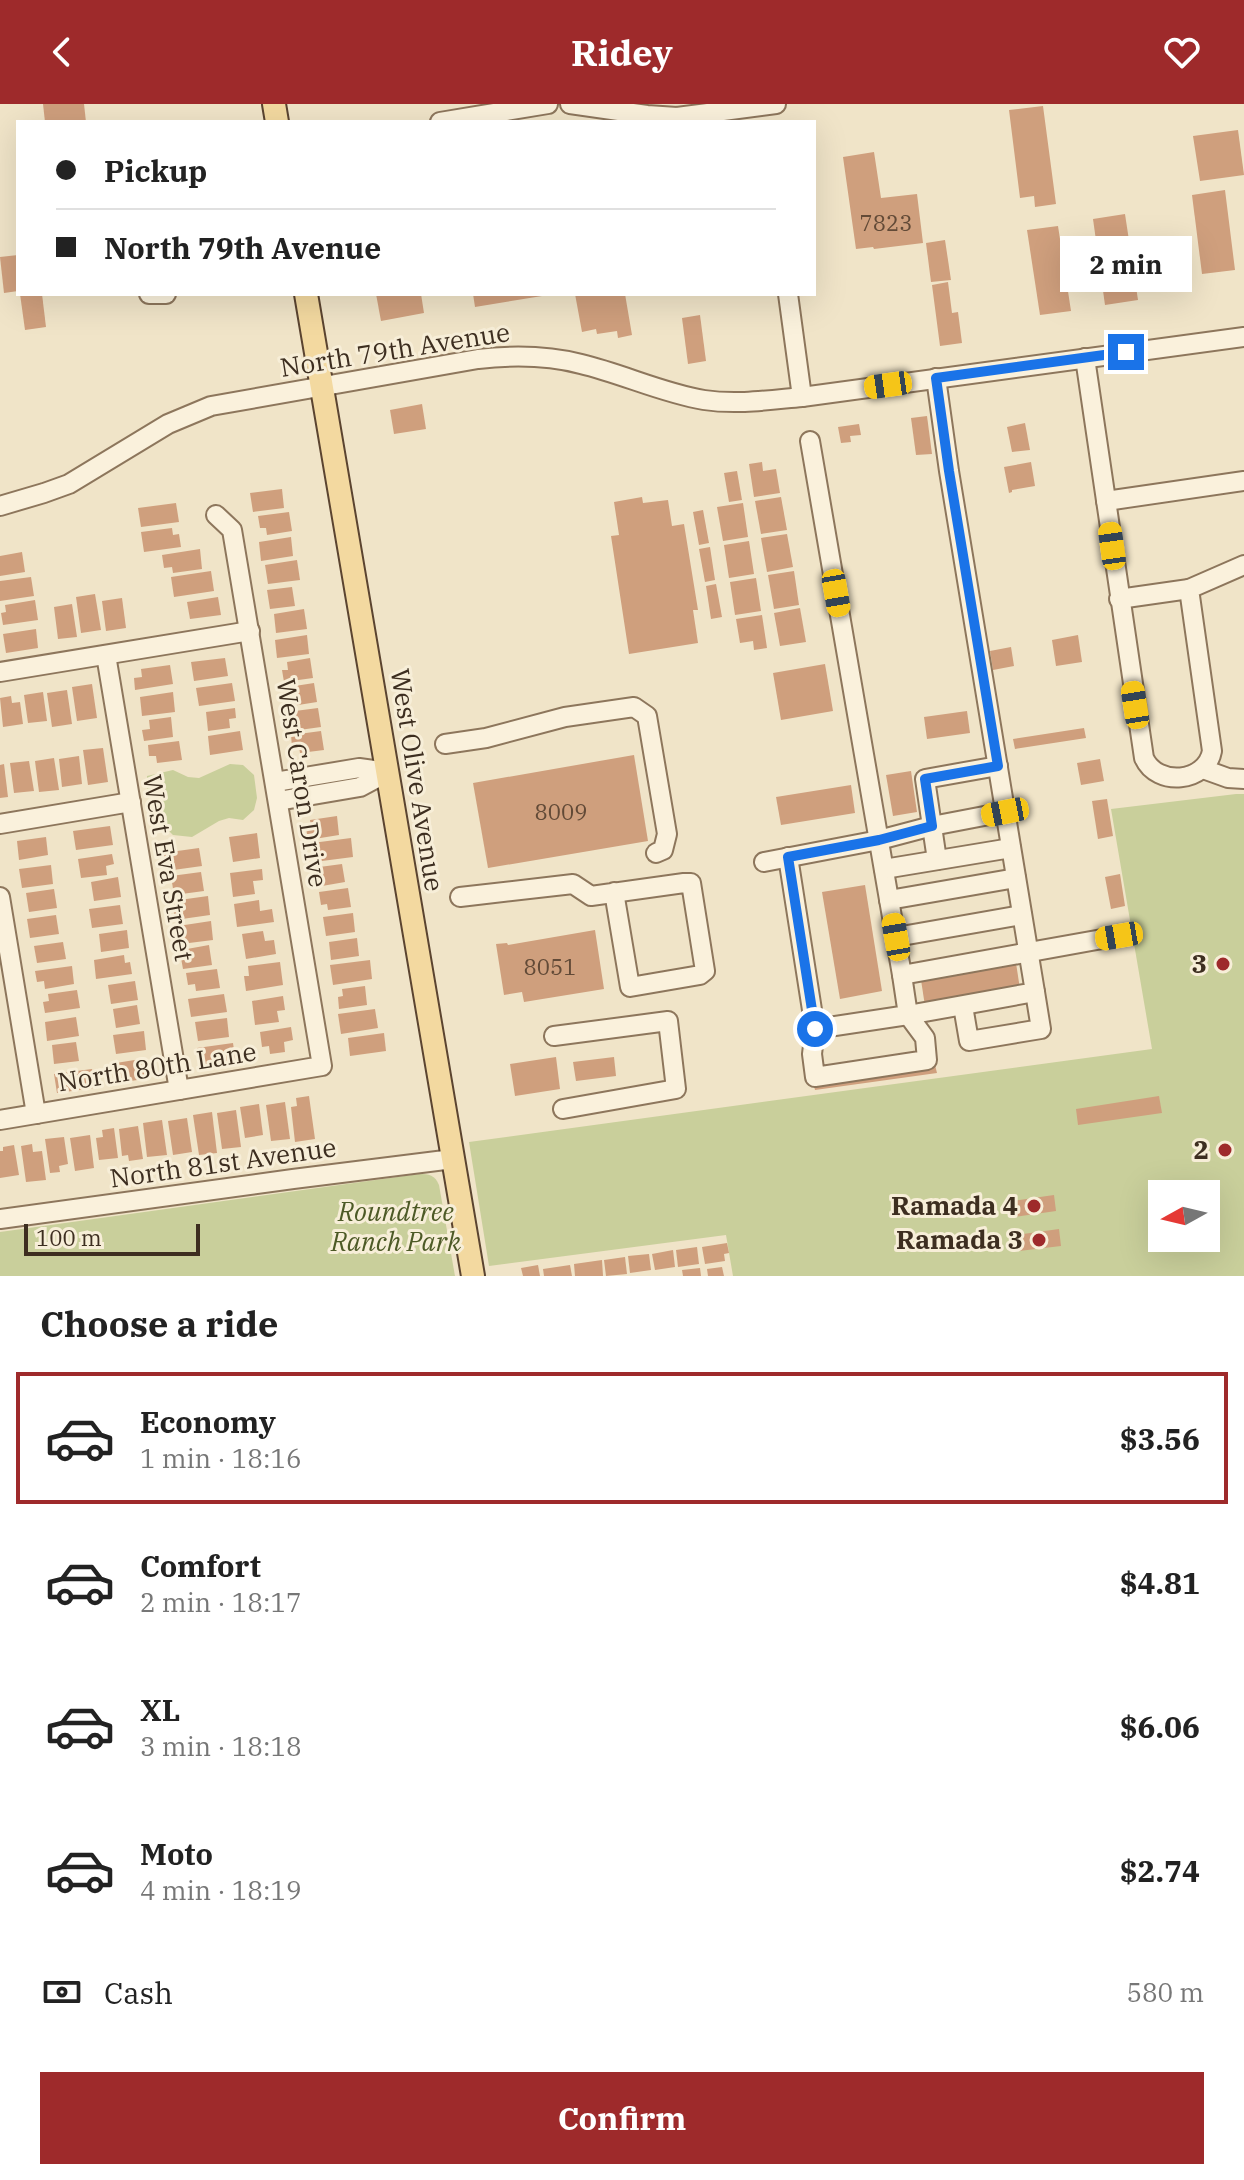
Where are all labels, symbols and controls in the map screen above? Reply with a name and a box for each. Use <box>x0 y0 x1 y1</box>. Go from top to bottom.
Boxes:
text: Ridey <box>571 29 673 76</box>
icon: back <box>40 30 84 74</box>
icon: heart <box>1160 30 1204 74</box>
text: Pickup <box>104 151 207 190</box>
house number: 7823 <box>860 208 912 237</box>
text: North 79th Avenue <box>104 228 381 267</box>
callout: 2 min <box>1060 236 1192 292</box>
text: 2 min <box>1090 247 1162 281</box>
street label: North 79th Avenue <box>278 314 512 384</box>
route end <box>1108 334 1144 370</box>
car <box>863 370 913 400</box>
car <box>1097 521 1127 571</box>
car <box>820 567 852 619</box>
street label: West Olive Avenue <box>384 666 452 894</box>
street label: West Caron Drive <box>270 676 336 890</box>
car <box>1119 679 1151 731</box>
street label: West Eva Street <box>136 772 202 964</box>
car <box>979 796 1031 828</box>
house number: 8009 <box>535 797 587 826</box>
car <box>880 911 912 963</box>
car <box>1093 920 1145 952</box>
place label: 3 <box>1191 946 1207 980</box>
house number: 8051 <box>524 952 576 981</box>
marker: 3 <box>1214 955 1232 973</box>
route start <box>797 1011 833 1047</box>
street label: North 80th Lane <box>55 1034 259 1099</box>
street label: North 81st Avenue <box>107 1129 338 1195</box>
place label: 2 <box>1193 1132 1209 1166</box>
marker: 2 <box>1216 1141 1234 1159</box>
north arrow <box>1148 1180 1220 1252</box>
map controls <box>1148 1180 1220 1252</box>
place label: Ramada 4 <box>891 1188 1018 1222</box>
park label: Roundtree Ranch Park <box>330 1194 461 1258</box>
marker: Ramada 4 <box>1025 1197 1043 1215</box>
scale bar <box>24 1220 200 1256</box>
place label: Ramada 3 <box>896 1222 1023 1256</box>
text: 100 m <box>36 1223 102 1252</box>
marker: Ramada 3 <box>1030 1231 1048 1249</box>
text: Choose a ride <box>40 1300 279 1347</box>
icon: car <box>44 1402 116 1474</box>
text: Economy <box>140 1402 276 1441</box>
text: $3.56 <box>1120 1419 1200 1458</box>
text: 1 min · 18:16 <box>140 1441 302 1475</box>
icon: car <box>44 1546 116 1618</box>
text: Comfort <box>140 1546 261 1585</box>
text: $4.81 <box>1120 1563 1200 1602</box>
text: 2 min · 18:17 <box>140 1585 302 1619</box>
icon: car <box>44 1690 116 1762</box>
text: XL <box>140 1690 180 1729</box>
text: $6.06 <box>1120 1707 1200 1746</box>
text: 3 min · 18:18 <box>140 1729 302 1763</box>
icon: car <box>44 1834 116 1906</box>
text: Moto <box>140 1834 213 1873</box>
text: $2.74 <box>1120 1851 1200 1890</box>
text: 4 min · 18:19 <box>140 1873 302 1907</box>
icon: cash <box>40 1970 84 2014</box>
text: Cash <box>104 1973 173 2012</box>
text: 580 m <box>1126 1975 1204 2009</box>
button: Confirm <box>40 2072 1204 2164</box>

